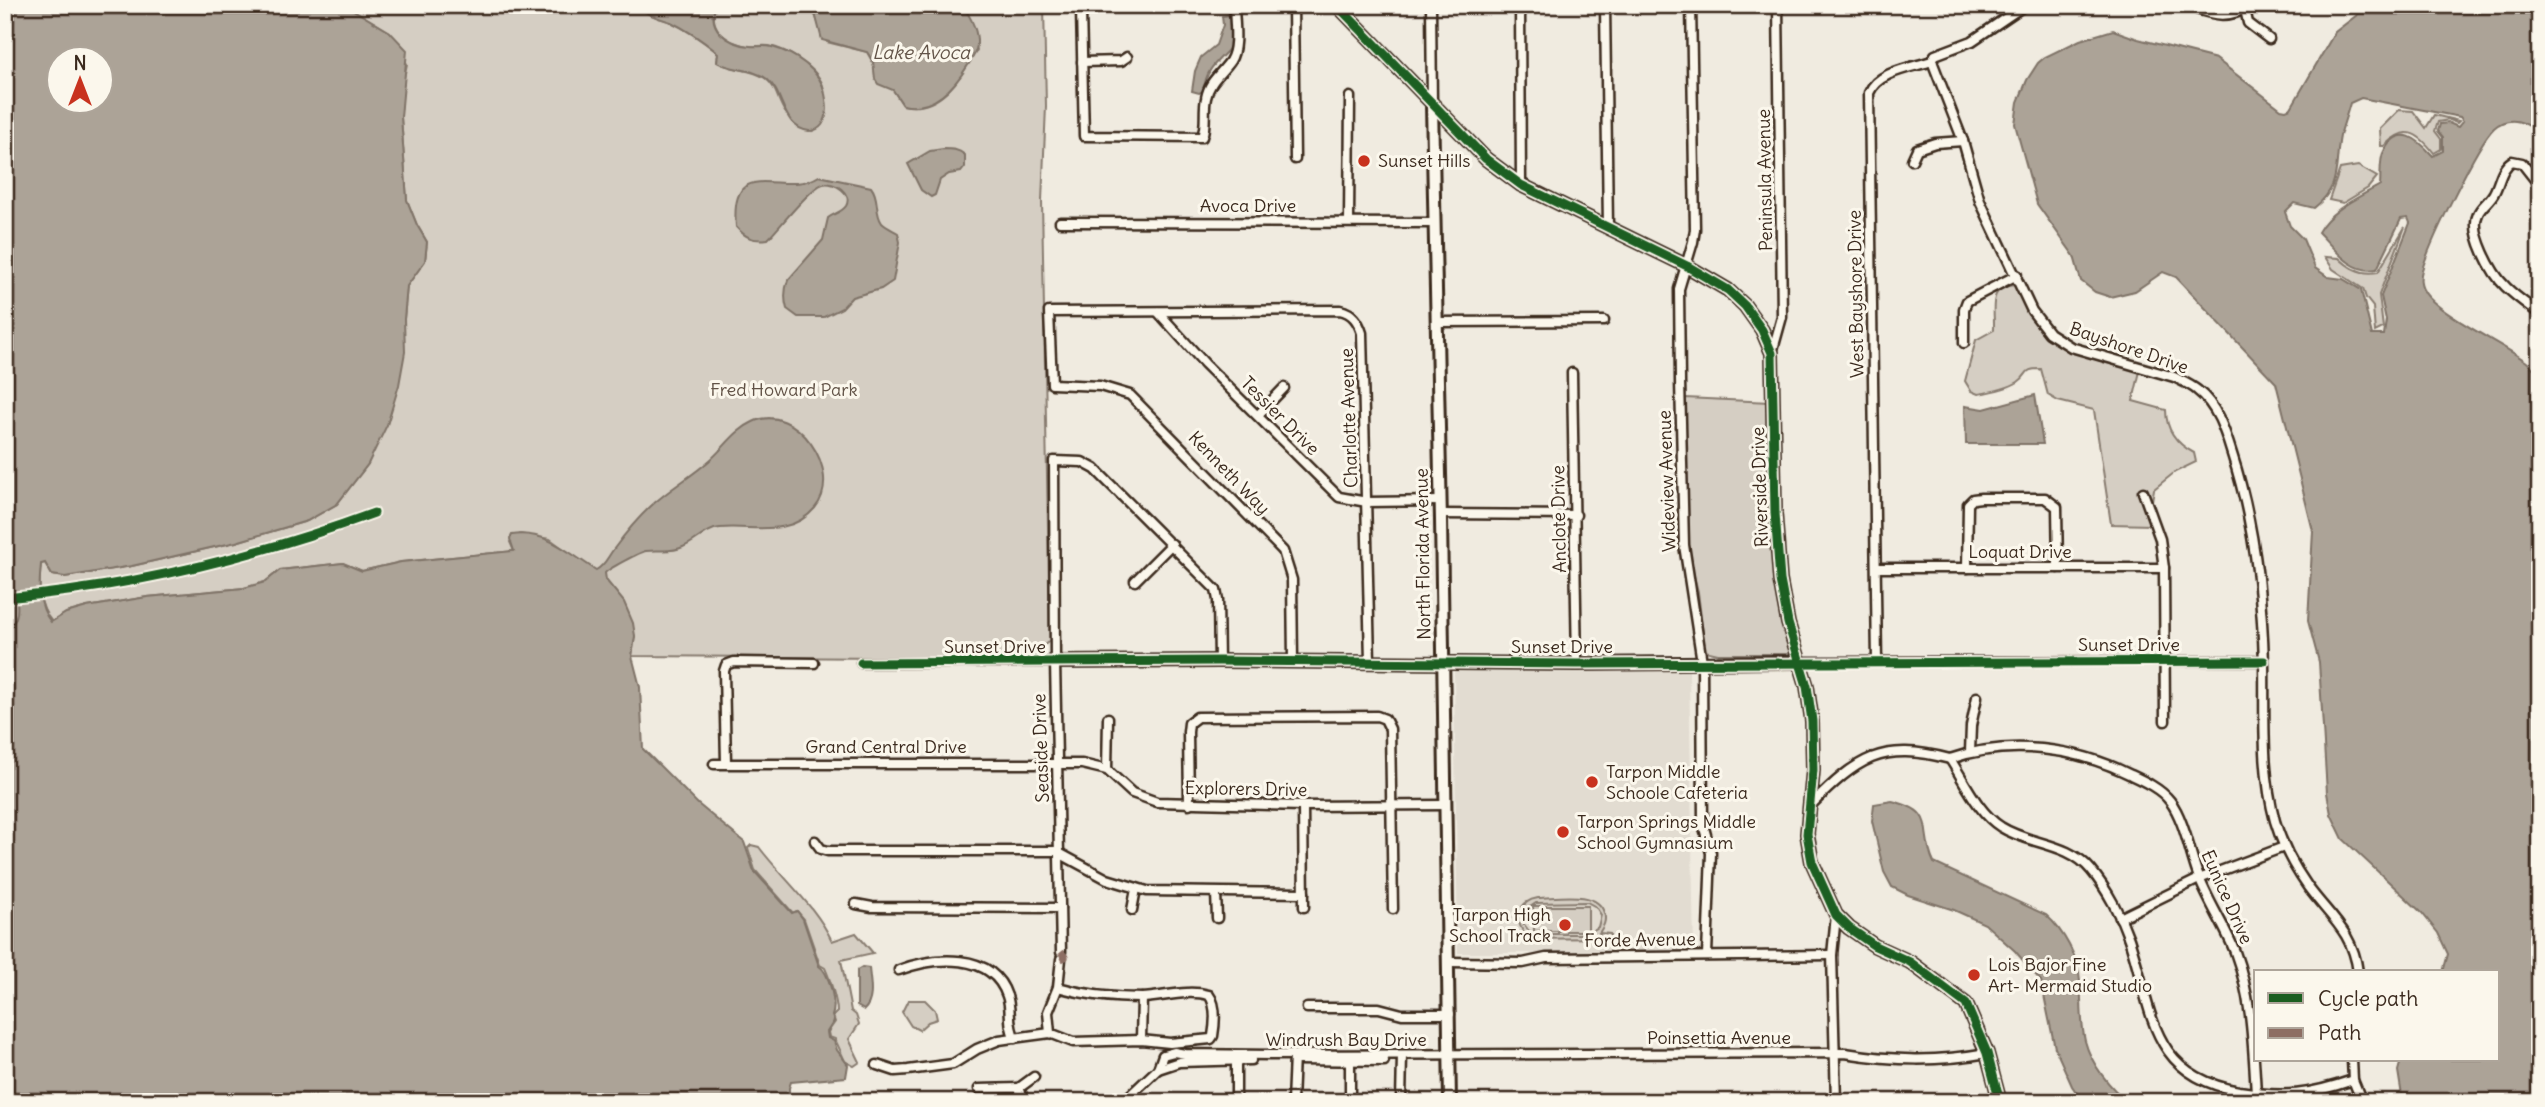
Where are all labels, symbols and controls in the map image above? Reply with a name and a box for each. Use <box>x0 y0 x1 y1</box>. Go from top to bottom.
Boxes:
water label: Lake Avoca <box>872 40 971 64</box>
north arrow <box>46 46 116 116</box>
text: N <box>73 51 87 75</box>
street label: Peninsula Avenue <box>1752 109 1777 251</box>
place label: Sunset Hills <box>1378 149 1470 172</box>
marker: Sunset Hills <box>1356 153 1372 169</box>
street label: Avoca Drive <box>1200 194 1296 217</box>
street label: West Bayshore Drive <box>1843 210 1868 378</box>
street label: Bayshore Drive <box>2067 316 2192 379</box>
street label: Charlotte Avenue <box>1335 348 1362 488</box>
street label: Tessier Drive <box>1236 371 1325 460</box>
park label: Fred Howard Park <box>710 378 858 401</box>
street label: Wideview Avenue <box>1653 410 1680 552</box>
street label: Kenneth Way <box>1184 426 1275 519</box>
street label: Riverside Drive <box>1746 426 1773 548</box>
street label: Anclote Drive <box>1546 465 1571 573</box>
street label: North Florida Avenue <box>1410 468 1435 640</box>
street label: Loquat Drive <box>1968 540 2072 563</box>
street label: Sunset Drive <box>2078 633 2180 656</box>
street label: Sunset Drive <box>944 635 1046 658</box>
street label: Sunset Drive <box>1511 635 1613 658</box>
street label: Seaside Drive <box>1027 693 1054 803</box>
street label: Grand Central Drive <box>805 735 967 758</box>
place label: Tarpon Middle Schoole Cafeteria <box>1606 760 1748 804</box>
marker: Tarpon Middle Schoole Cafeteria <box>1584 774 1600 790</box>
street label: Explorers Drive <box>1185 776 1308 801</box>
place label: Tarpon Springs Middle School Gymnasium <box>1577 810 1756 854</box>
marker: Tarpon Springs Middle School Gymnasium <box>1555 824 1571 840</box>
street label: Eunice Drive <box>2196 846 2258 947</box>
place label: Tarpon High School Track <box>1449 903 1551 947</box>
marker: Tarpon High School Track <box>1557 917 1573 933</box>
street label: Forde Avenue <box>1584 927 1696 952</box>
place label: Lois Bajor Fine Art- Mermaid Studio <box>1988 953 2152 997</box>
marker: Lois Bajor Fine Art- Mermaid Studio <box>1966 967 1982 983</box>
legend <box>2254 970 2500 1062</box>
text: Cycle path <box>2318 985 2418 1012</box>
text: Path <box>2318 1019 2361 1046</box>
street label: Poinsettia Avenue <box>1647 1026 1791 1049</box>
street label: Windrush Bay Drive <box>1265 1028 1427 1051</box>

